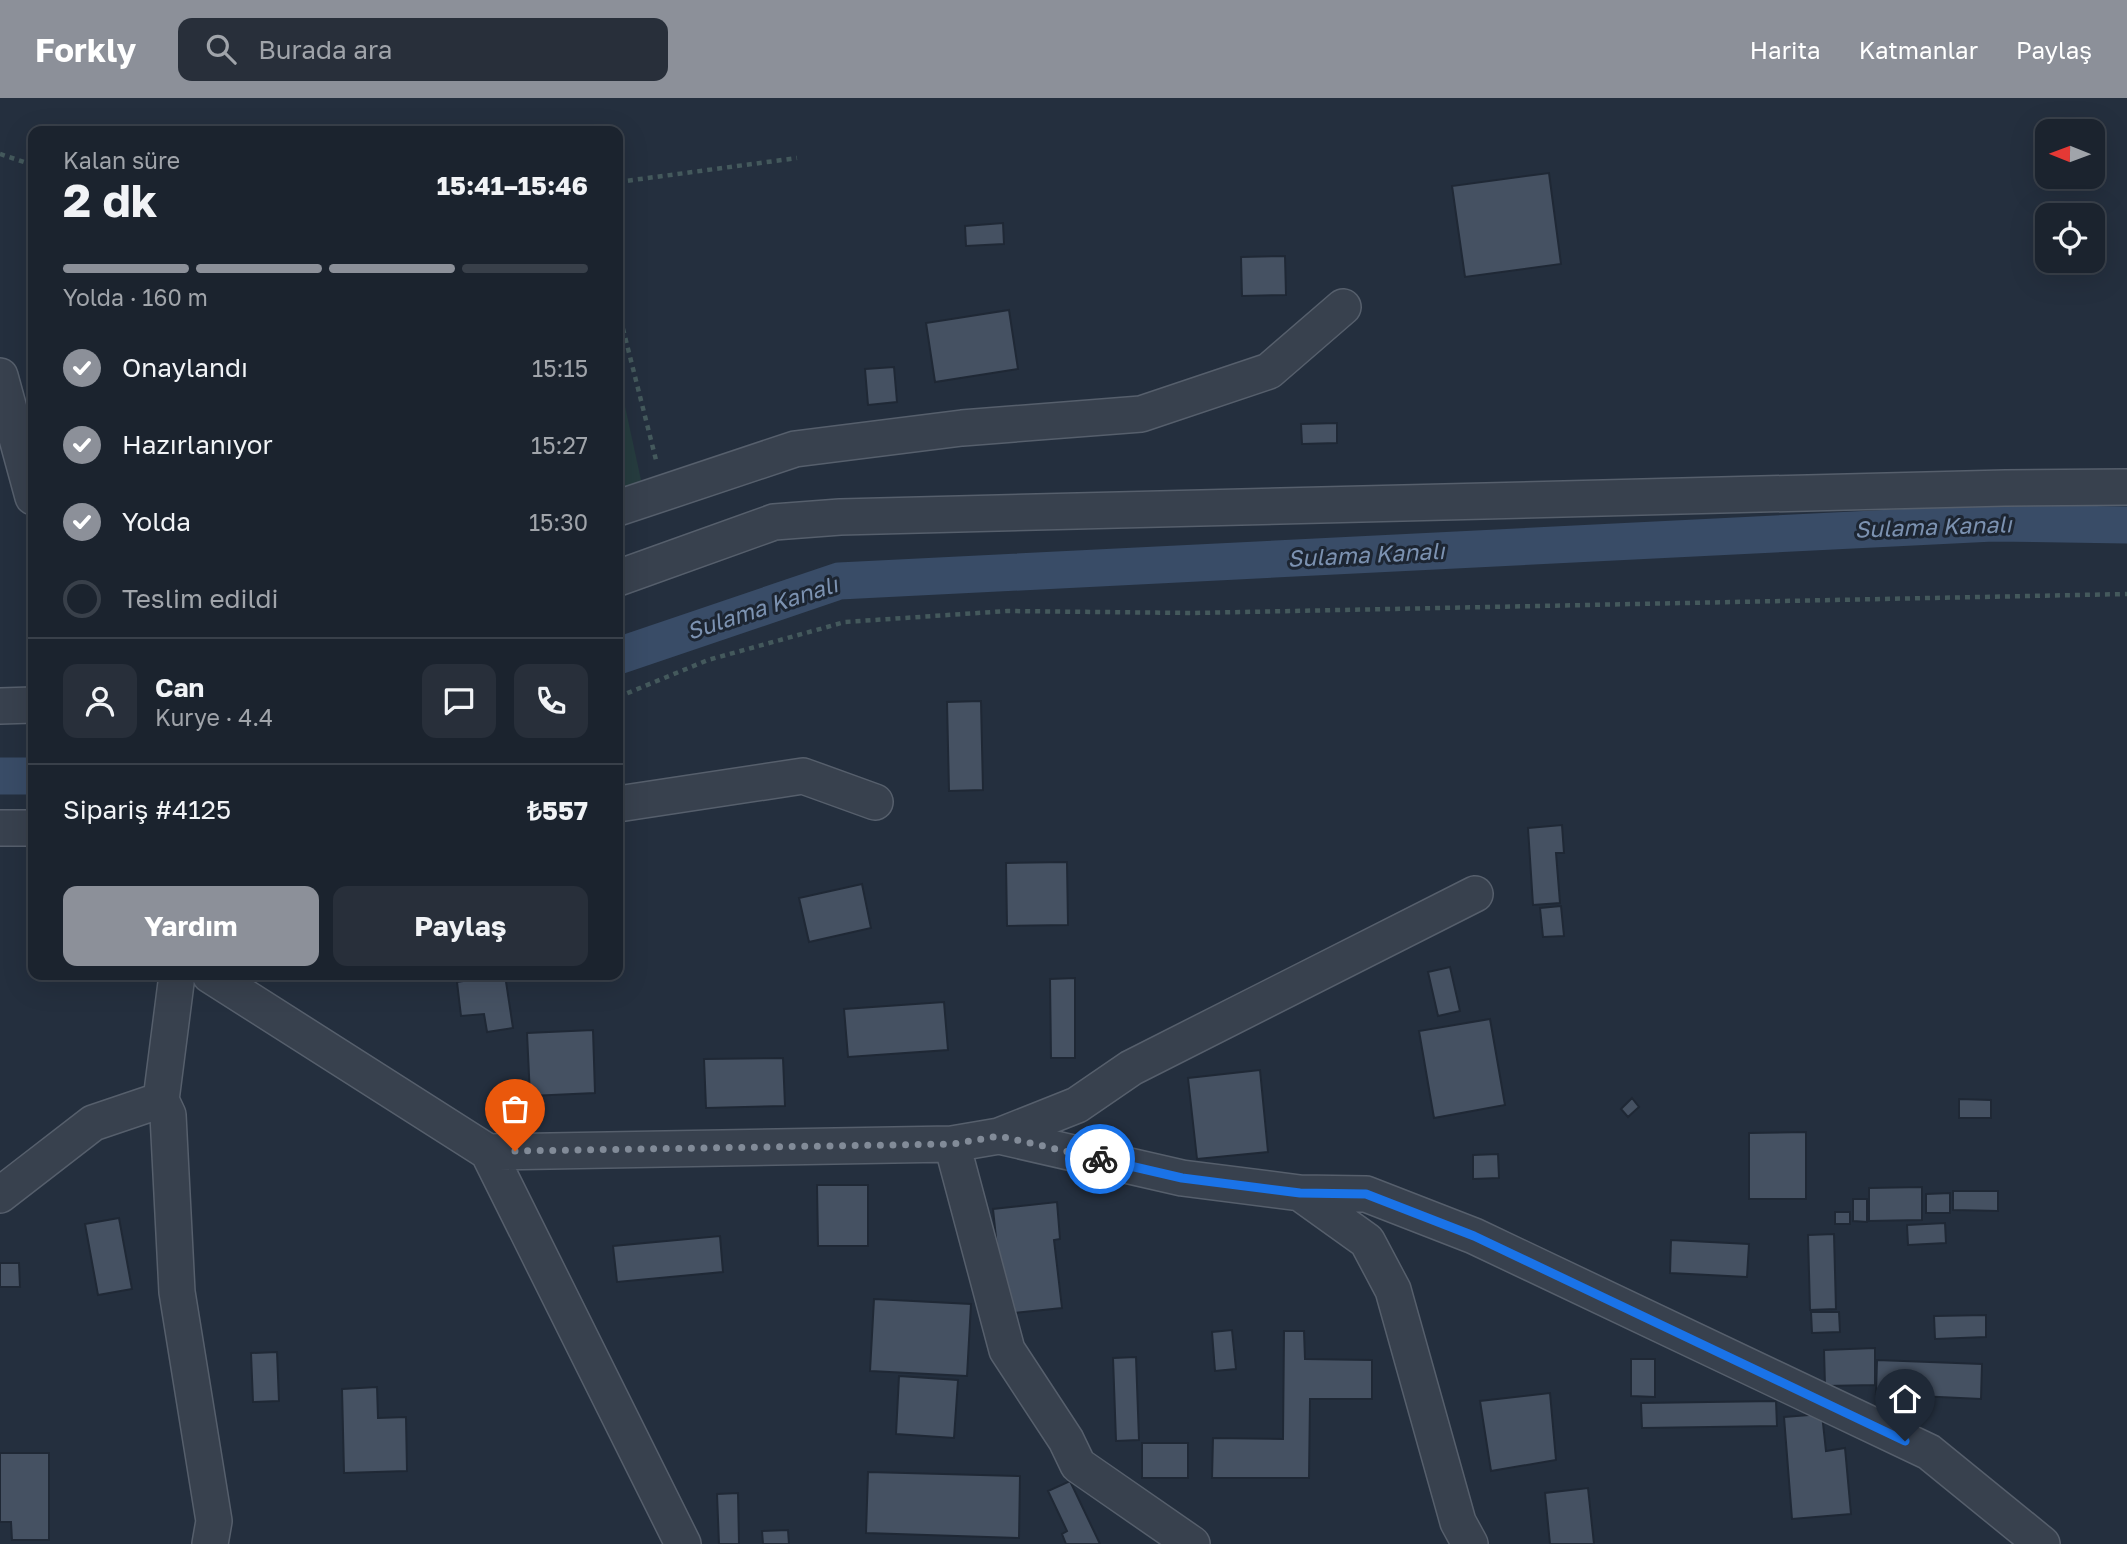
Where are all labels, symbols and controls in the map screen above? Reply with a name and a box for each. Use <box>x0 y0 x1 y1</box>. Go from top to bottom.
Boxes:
search box <box>178 18 668 81</box>
text: Forkly <box>35 30 136 69</box>
icon: search <box>202 30 240 68</box>
text: Burada ara <box>258 34 393 65</box>
text: Harita <box>1750 35 1821 64</box>
text: Katmanlar <box>1859 35 1978 64</box>
text: Paylaş <box>2016 35 2092 64</box>
north arrow <box>2035 119 2105 189</box>
map controls <box>2035 119 2105 273</box>
text: Kalan süre <box>63 146 180 174</box>
text: 15:41–15:46 <box>437 170 588 201</box>
text: 2 dk <box>63 172 158 227</box>
button: locate <box>2035 203 2105 273</box>
text: Yolda · 160 m <box>63 283 208 311</box>
icon: check <box>63 349 101 387</box>
text: Onaylandı <box>122 352 248 383</box>
text: 15:15 <box>532 354 588 382</box>
icon: check <box>63 426 101 464</box>
text: Hazırlanıyor <box>122 429 273 460</box>
text: 15:27 <box>531 431 588 459</box>
icon: check <box>63 503 101 541</box>
text: Yolda <box>122 506 191 537</box>
text: 15:30 <box>529 508 588 536</box>
water label: Sulama Kanalı <box>1854 509 2014 543</box>
water label: Sulama Kanalı <box>1287 536 1447 572</box>
water label: Sulama Kanalı <box>683 569 843 645</box>
text: Teslim edildi <box>122 583 279 614</box>
button: person <box>63 664 137 738</box>
button: chat <box>422 664 496 738</box>
button: phone <box>514 664 588 738</box>
text: Can <box>155 672 204 703</box>
text: Kurye · 4.4 <box>155 703 273 731</box>
text: Sipariş #4125 <box>63 794 231 825</box>
text: ₺557 <box>527 795 588 826</box>
button: Yardım <box>63 886 319 966</box>
button: Paylaş <box>333 886 588 966</box>
pin <box>485 1079 545 1151</box>
icon: bag <box>496 1090 534 1128</box>
courier <box>1065 1124 1135 1194</box>
icon: bike <box>1081 1140 1119 1178</box>
pin <box>1875 1369 1935 1441</box>
icon: home <box>1886 1380 1924 1418</box>

